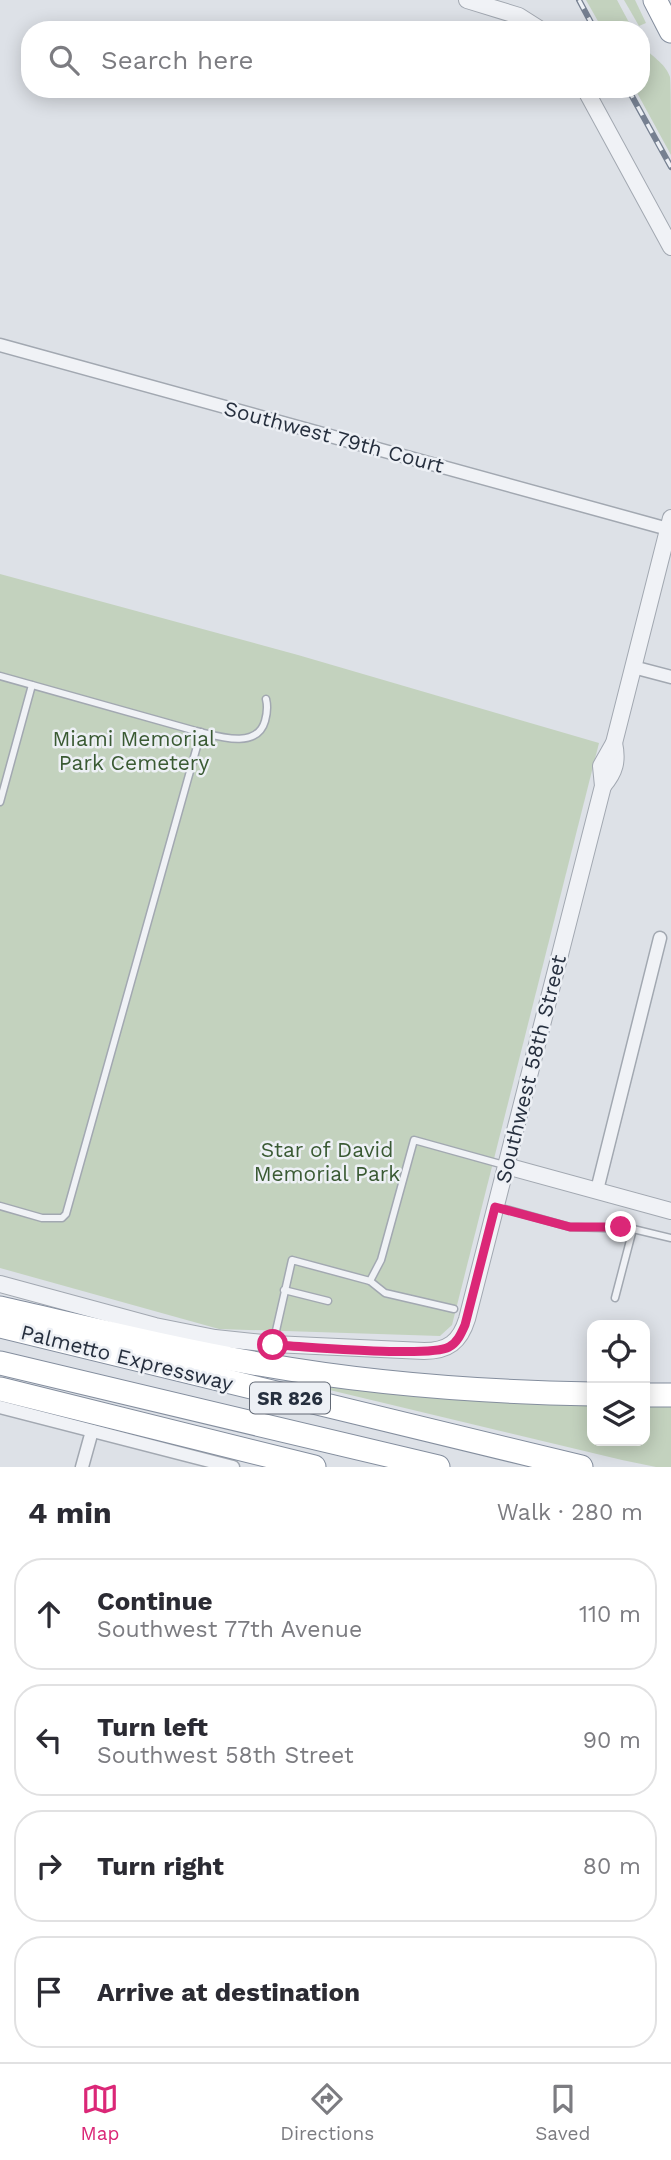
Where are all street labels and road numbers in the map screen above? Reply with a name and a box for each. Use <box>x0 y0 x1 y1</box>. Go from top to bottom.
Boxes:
street label: Southwest 79th Court <box>221 395 447 478</box>
street label: Southwest 58th Street <box>490 952 571 1186</box>
street label: Palmetto Expressway <box>18 1319 236 1396</box>
road number: SR 826 <box>250 1382 330 1414</box>

